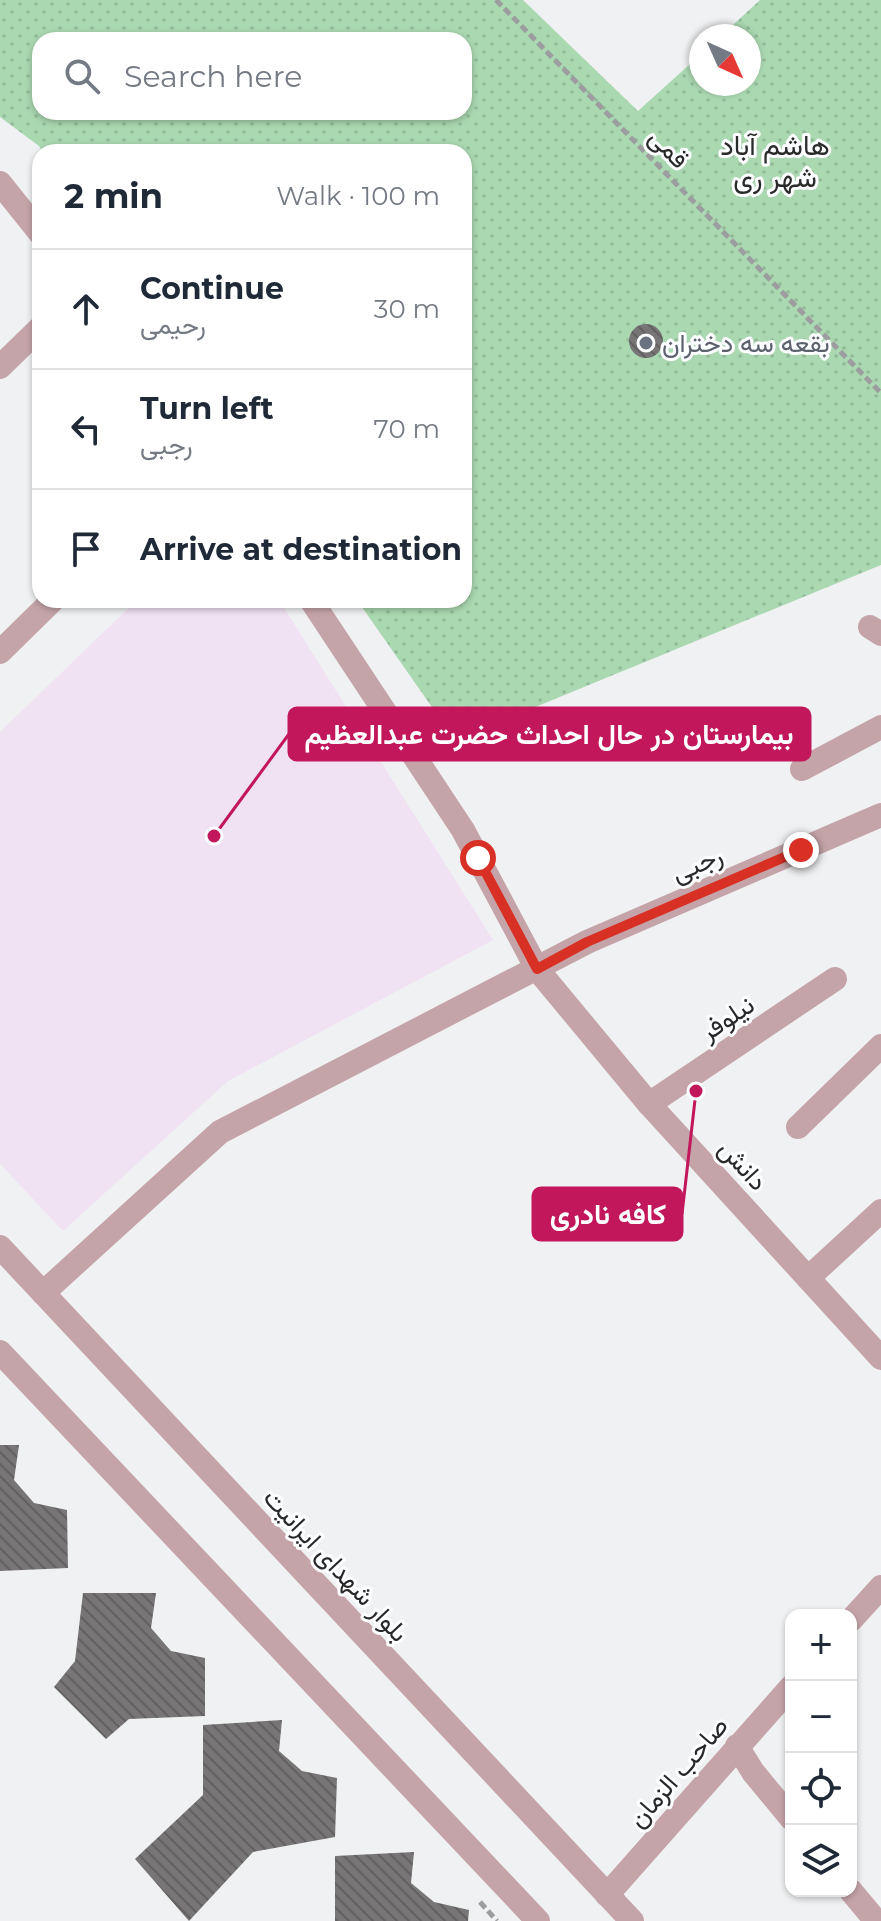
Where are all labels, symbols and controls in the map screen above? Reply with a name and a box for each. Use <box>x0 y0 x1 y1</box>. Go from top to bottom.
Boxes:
north arrow <box>689 24 761 96</box>
search box <box>32 32 472 120</box>
icon: search <box>60 54 104 98</box>
text: Search here <box>124 58 302 95</box>
street label: قمی <box>642 121 696 175</box>
district label: هاشم آباد شهر ری <box>720 128 830 195</box>
text: 2 min <box>64 175 163 217</box>
text: Walk · 100 m <box>276 180 440 212</box>
text: Continue <box>140 270 284 307</box>
icon: ahead <box>64 287 108 331</box>
text: 30 m <box>374 293 440 325</box>
text: رحیمی <box>140 309 206 341</box>
place label: بقعه سه دختران <box>662 327 830 359</box>
marker: بقعه سه دختران <box>637 334 655 352</box>
text: Turn left <box>140 390 273 427</box>
icon: left <box>64 407 108 451</box>
text: 70 m <box>374 413 440 445</box>
text: رجبی <box>140 429 193 461</box>
icon: arrive <box>64 527 108 571</box>
text: Arrive at destination <box>140 531 462 568</box>
callout: بیمارستان در حال احداث حضرت عبدالعظیم <box>289 708 810 760</box>
text: بیمارستان در حال احداث حضرت عبدالعظیم <box>304 717 794 753</box>
route end <box>783 832 819 868</box>
street label: رجبی <box>667 839 727 889</box>
route start <box>460 840 496 876</box>
street label: نیلوفر <box>693 988 760 1048</box>
street label: دانش <box>712 1133 774 1197</box>
callout: کافه نادری <box>533 1188 682 1240</box>
text: کافه نادری <box>550 1197 666 1232</box>
street label: بلوار شهدای ایرانیت <box>257 1482 415 1648</box>
map controls <box>785 1609 857 1897</box>
button: + <box>785 1609 857 1681</box>
button: − <box>785 1681 857 1753</box>
street label: صاحب الزمان <box>621 1710 735 1834</box>
button: locate <box>785 1753 857 1825</box>
button: layers <box>785 1825 857 1897</box>

